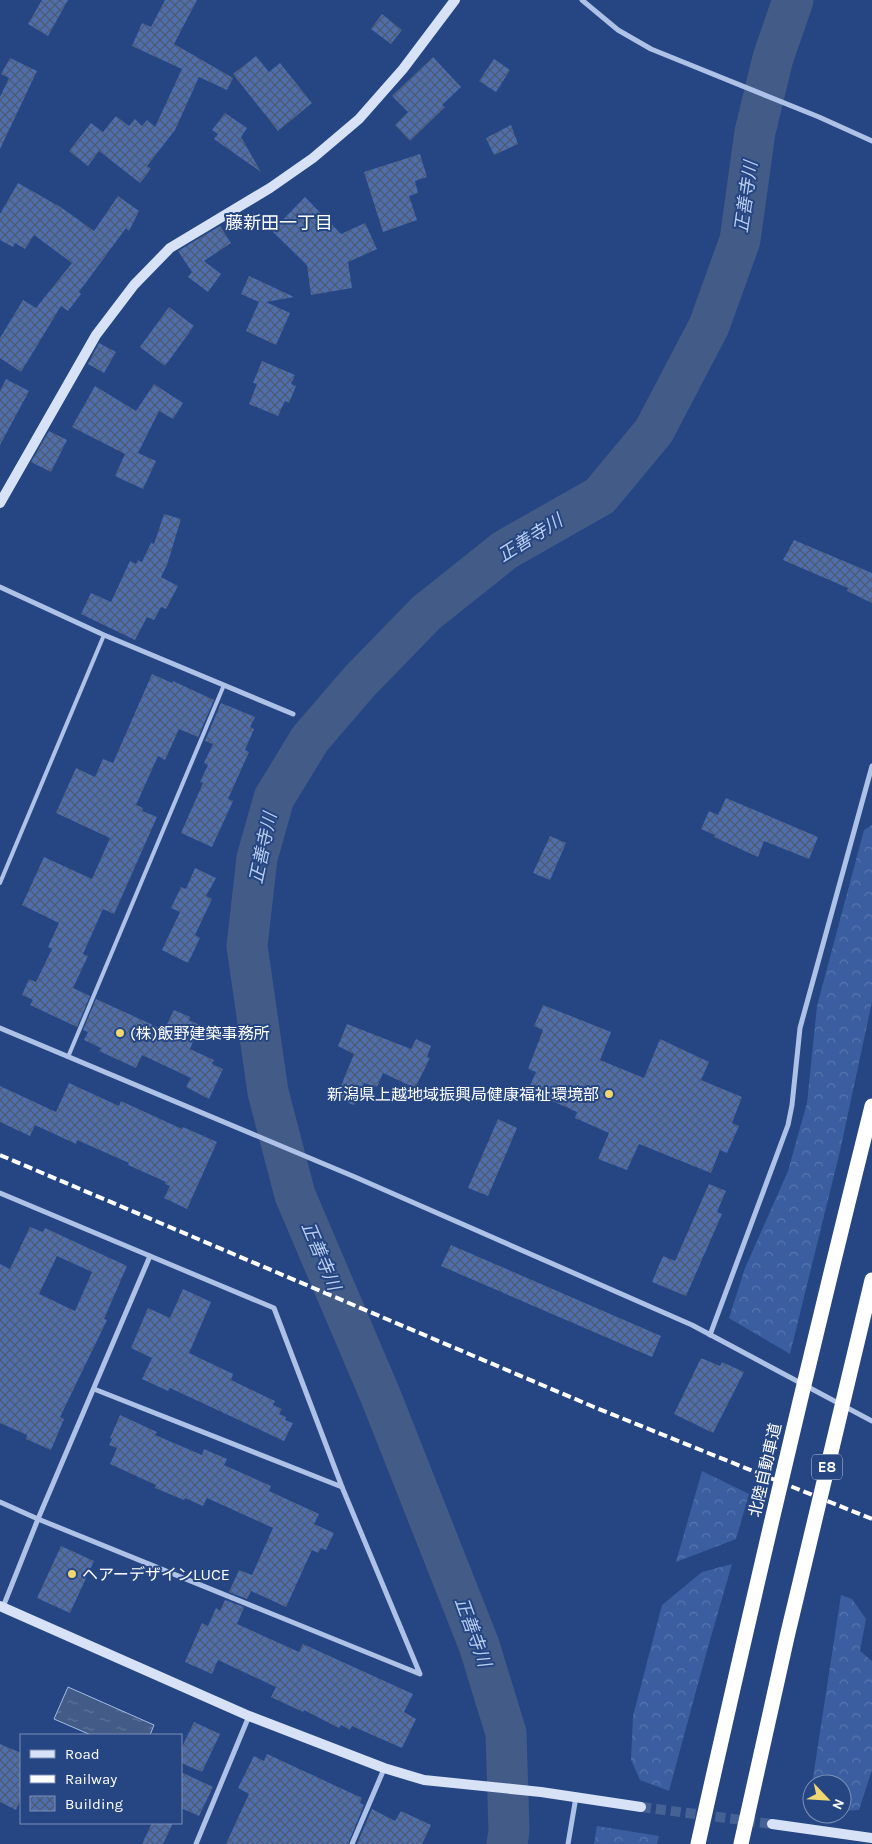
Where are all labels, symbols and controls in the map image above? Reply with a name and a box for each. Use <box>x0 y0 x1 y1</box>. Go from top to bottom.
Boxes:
water label: 正善寺川 <box>730 158 762 234</box>
district label: 藤新田一丁目 <box>225 212 333 234</box>
water label: 正善寺川 <box>494 509 568 566</box>
water label: 正善寺川 <box>245 809 282 886</box>
place label: (株)飯野建築事務所 <box>130 1024 269 1043</box>
marker: (株)飯野建築事務所 <box>114 1027 126 1039</box>
place label: 新潟県上越地域振興局健康福祉環境部 <box>327 1085 599 1104</box>
marker: 新潟県上越地域振興局健康福祉環境部 <box>603 1088 615 1100</box>
water label: 正善寺川 <box>297 1219 346 1295</box>
street label: 北陸自動車道 <box>745 1421 785 1519</box>
road number: E8 <box>812 1454 842 1480</box>
place label: ヘアーデザインLUCE <box>82 1565 230 1584</box>
marker: ヘアーデザインLUCE <box>66 1568 78 1580</box>
water label: 正善寺川 <box>450 1594 496 1671</box>
legend <box>20 1734 182 1824</box>
text: Road <box>65 1745 100 1763</box>
text: Railway <box>65 1770 117 1788</box>
north arrow <box>802 1774 852 1824</box>
text: Building <box>65 1795 123 1813</box>
text: N <box>829 1796 848 1812</box>

